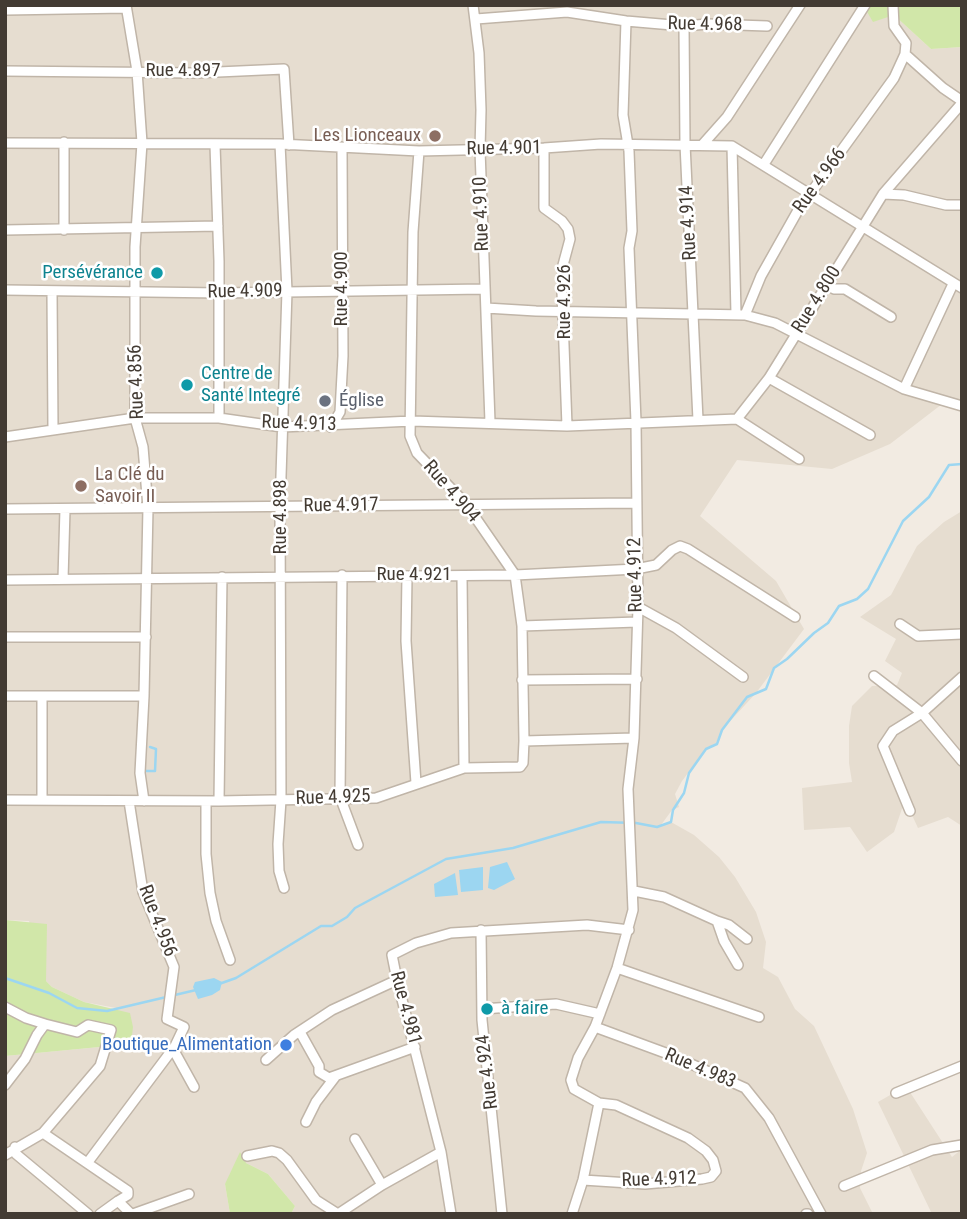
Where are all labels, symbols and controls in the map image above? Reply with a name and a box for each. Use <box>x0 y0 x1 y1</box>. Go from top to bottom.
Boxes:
street label: Rue 4.968 <box>667 13 743 37</box>
street label: Rue 4.897 <box>145 60 221 82</box>
place label: Les Lionceaux <box>314 125 421 147</box>
marker: Les Lionceaux <box>427 128 443 144</box>
street label: Rue 4.901 <box>466 137 542 161</box>
street label: Rue 4.966 <box>789 144 851 218</box>
street label: Rue 4.910 <box>469 176 495 252</box>
street label: Rue 4.914 <box>676 185 702 261</box>
street label: Rue 4.900 <box>331 251 353 327</box>
place label: Persévérance <box>42 262 143 284</box>
street label: Rue 4.800 <box>787 262 847 338</box>
street label: Rue 4.926 <box>554 264 576 340</box>
marker: Persévérance <box>149 265 165 281</box>
street label: Rue 4.909 <box>207 280 283 304</box>
street label: Rue 4.856 <box>124 344 150 420</box>
place label: Centre de Santé Integré <box>201 363 300 407</box>
marker: Centre de Santé Integré <box>179 377 195 393</box>
place label: Église <box>339 390 384 412</box>
marker: Église <box>317 393 333 409</box>
street label: Rue 4.913 <box>261 411 337 437</box>
street label: Rue 4.904 <box>418 456 484 528</box>
place label: La Clé du Savoir II <box>95 464 165 508</box>
marker: La Clé du Savoir II <box>73 478 89 494</box>
street label: Rue 4.898 <box>270 479 292 555</box>
street label: Rue 4.917 <box>303 494 379 518</box>
street label: Rue 4.912 <box>624 537 648 613</box>
street label: Rue 4.921 <box>376 564 452 586</box>
street label: Rue 4.925 <box>295 785 371 811</box>
street label: Rue 4.956 <box>133 882 181 960</box>
street label: Rue 4.981 <box>384 969 426 1047</box>
place label: à faire <box>501 998 548 1020</box>
marker: à faire <box>479 1001 495 1017</box>
street label: Rue 4.924 <box>472 1033 504 1111</box>
place label: Boutique_Alimentation <box>102 1034 272 1056</box>
marker: Boutique_Alimentation <box>278 1037 294 1053</box>
street label: Rue 4.983 <box>661 1044 739 1094</box>
street label: Rue 4.912 <box>621 1167 697 1193</box>

